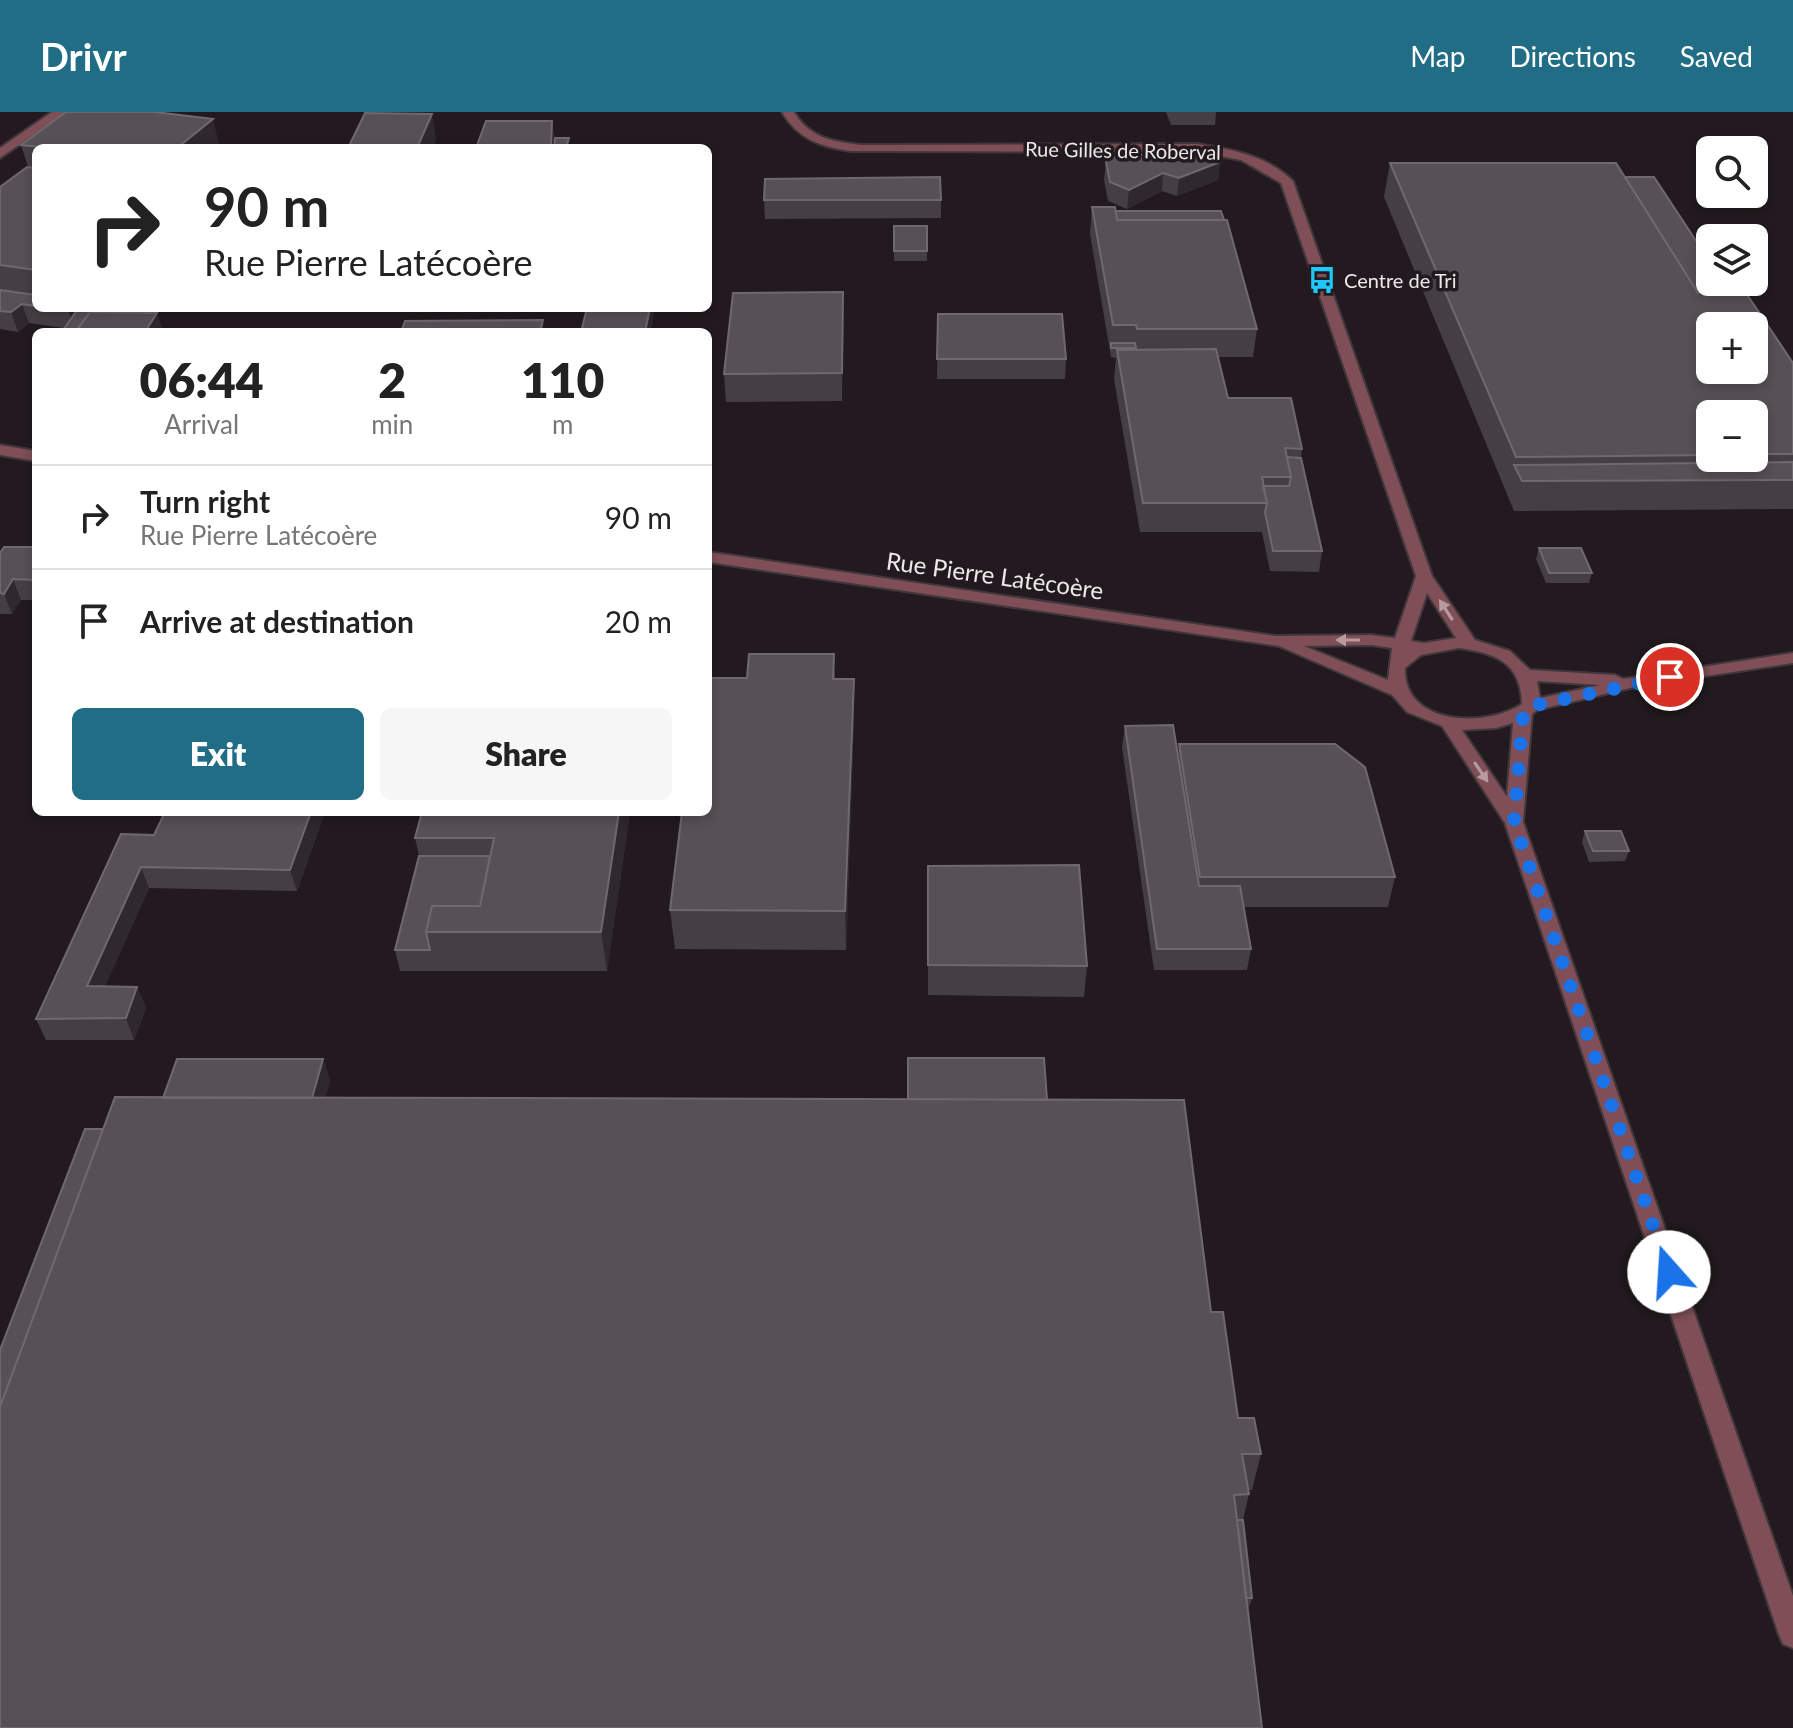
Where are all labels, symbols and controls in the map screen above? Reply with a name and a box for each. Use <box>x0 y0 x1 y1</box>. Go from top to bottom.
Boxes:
text: Drivr <box>40 33 127 79</box>
text: Map <box>1410 39 1465 73</box>
text: Directions <box>1509 39 1636 73</box>
text: Saved <box>1680 39 1753 73</box>
street label: Rue Gilles de Roberval <box>1025 136 1221 164</box>
map controls <box>1696 136 1768 472</box>
button: search <box>1696 136 1768 208</box>
text: 90 m <box>204 172 329 239</box>
icon: right <box>72 176 176 280</box>
button: layers <box>1696 224 1768 296</box>
text: Rue Pierre Latécoère <box>204 240 533 284</box>
bus stop icon: Centre de Tri <box>1307 265 1337 295</box>
place label: Centre de Tri <box>1344 268 1456 292</box>
button: + <box>1696 312 1768 384</box>
text: 06:44 <box>140 351 264 408</box>
text: 2 <box>378 351 406 408</box>
text: 110 <box>521 351 604 408</box>
button: − <box>1696 400 1768 472</box>
text: Arrival <box>164 408 239 440</box>
text: min <box>371 408 413 440</box>
text: m <box>552 408 573 440</box>
text: Turn right <box>140 483 270 519</box>
icon: right <box>72 495 116 539</box>
text: 90 m <box>605 499 672 535</box>
text: Rue Pierre Latécoère <box>140 519 377 551</box>
street label: Rue Pierre Latécoère <box>885 545 1105 605</box>
icon: arrive <box>72 599 116 643</box>
one-way arrow <box>1439 599 1454 620</box>
text: Arrive at destination <box>140 603 414 639</box>
text: 20 m <box>605 603 672 639</box>
one-way arrow <box>1335 634 1360 646</box>
pin <box>1636 643 1704 711</box>
icon: arrive <box>1648 655 1692 699</box>
button: Exit <box>72 708 364 800</box>
button: Share <box>380 708 672 800</box>
one-way arrow <box>1473 762 1488 783</box>
position arrow <box>1627 1230 1711 1314</box>

